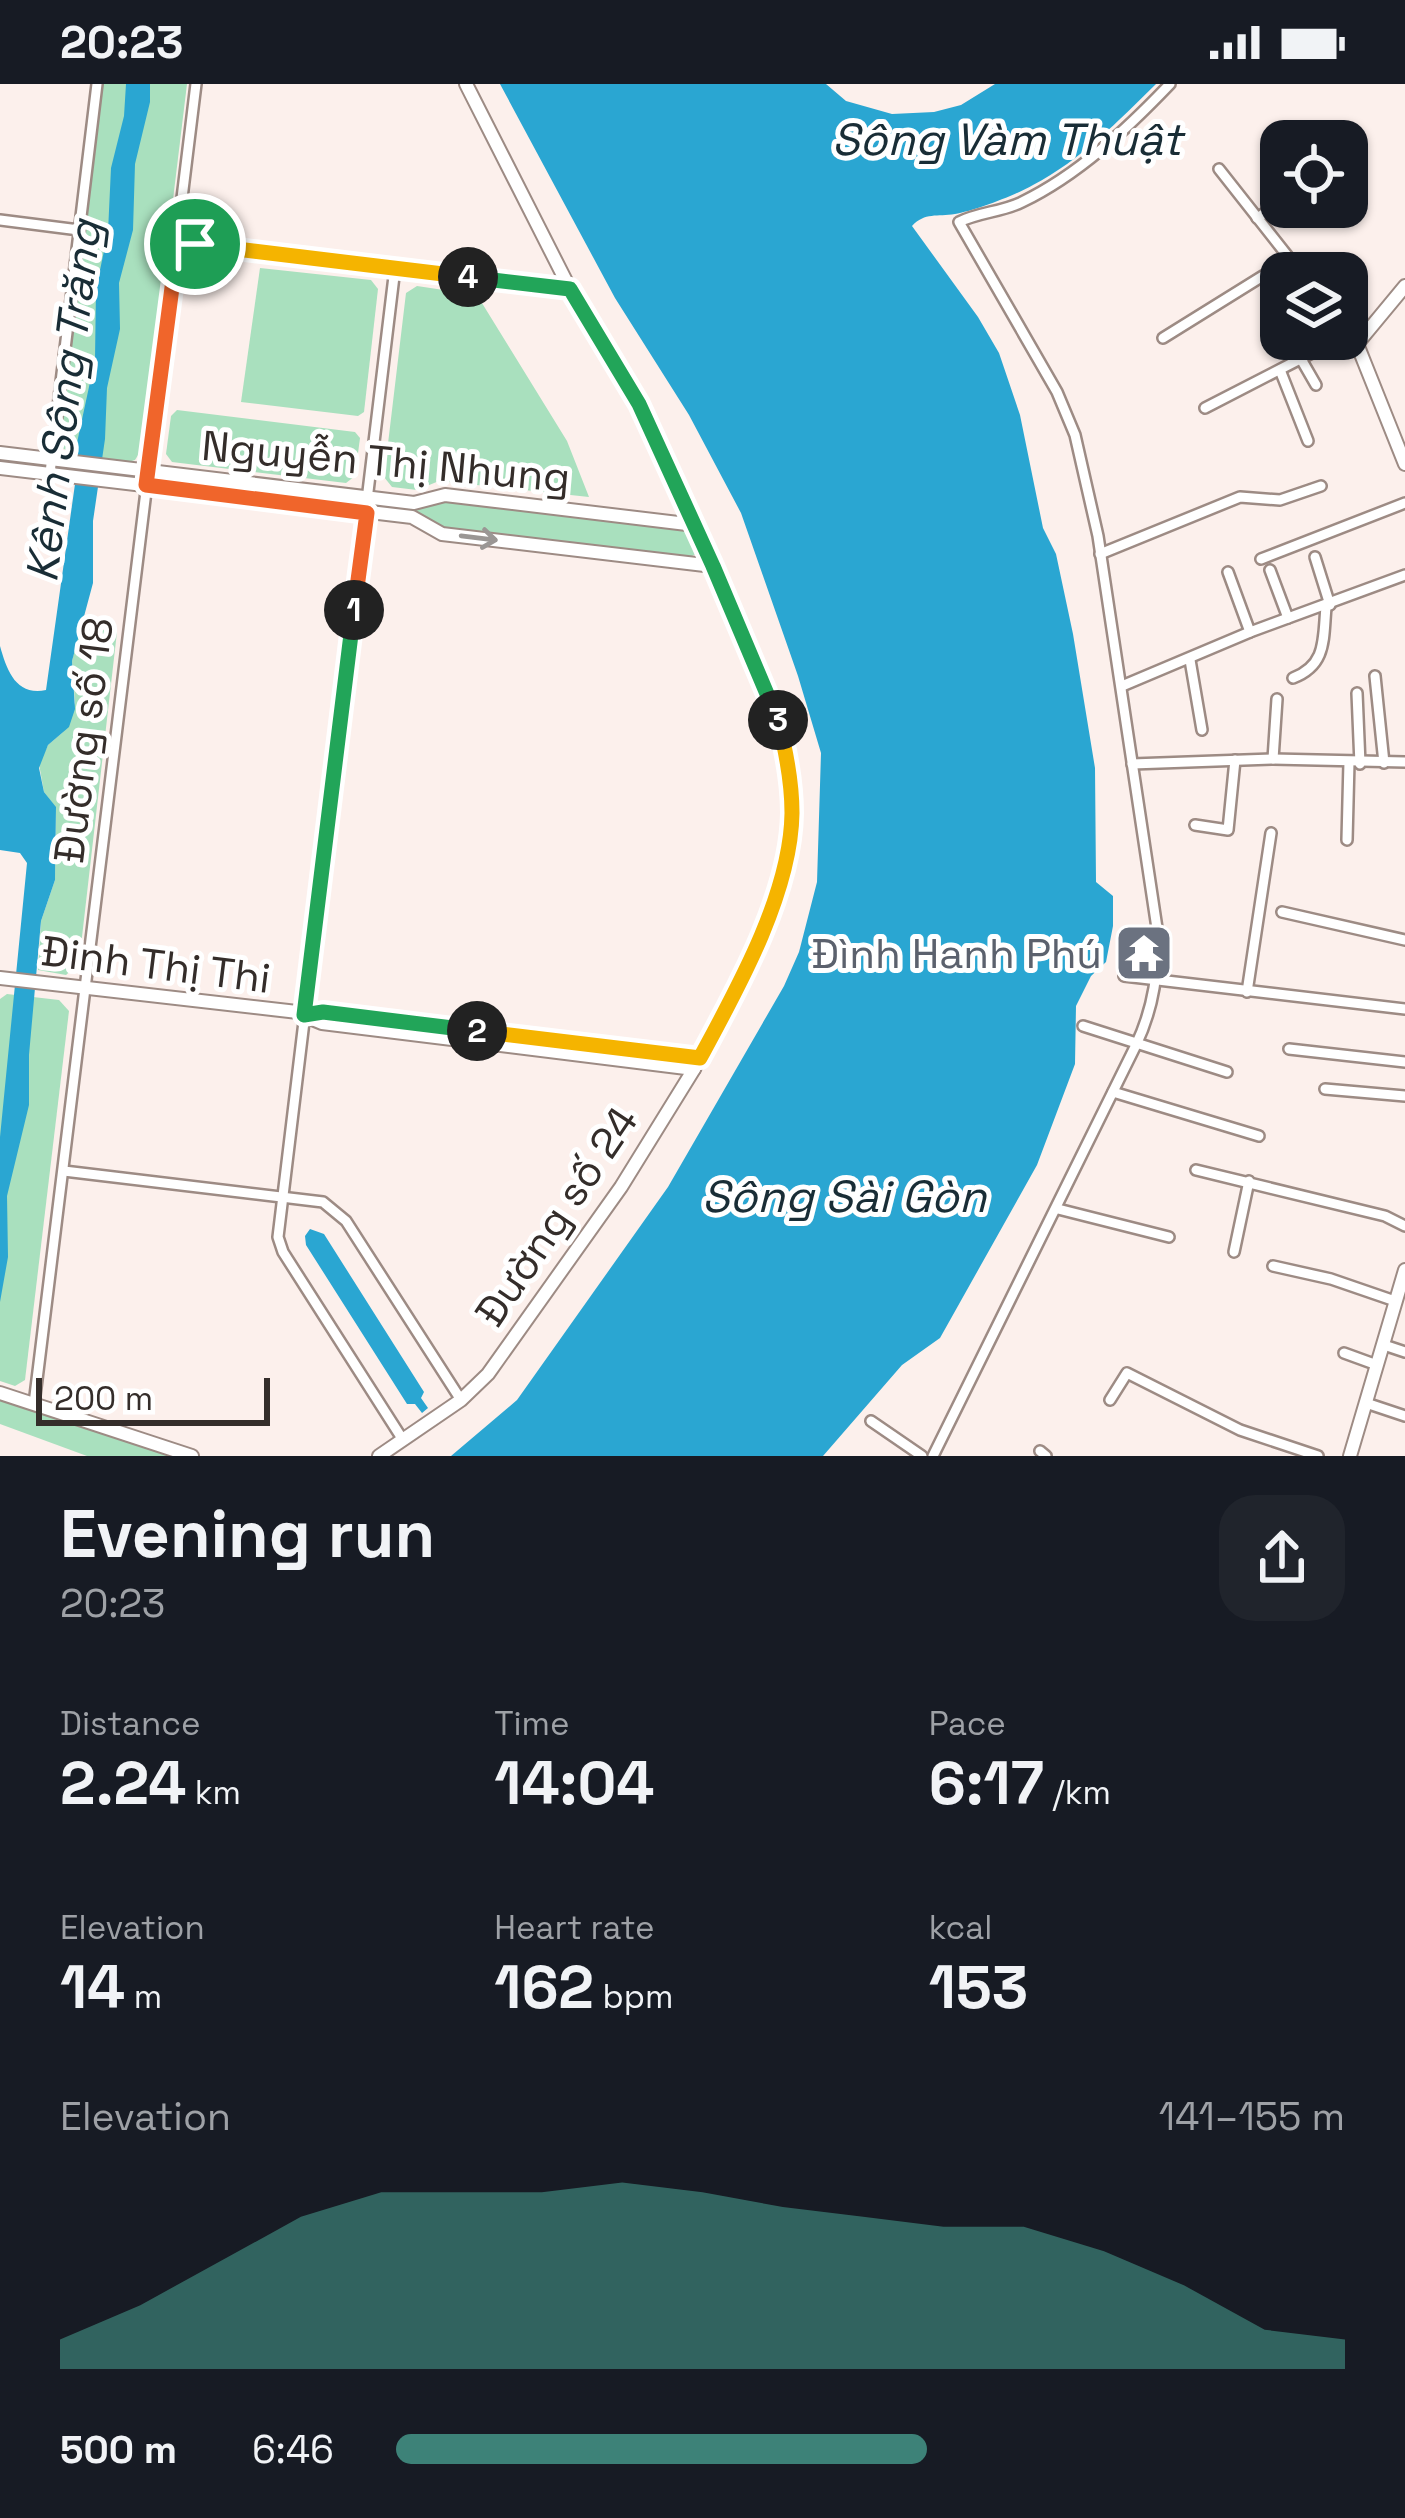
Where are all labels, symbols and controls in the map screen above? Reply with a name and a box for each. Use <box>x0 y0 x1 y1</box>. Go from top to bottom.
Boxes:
text: 20:23 <box>60 14 183 71</box>
water label: Sông Vàm Thuật <box>832 111 1187 168</box>
map controls <box>1260 120 1368 360</box>
button: locate <box>1260 120 1368 228</box>
pin <box>144 193 246 295</box>
icon: arrive <box>162 211 228 277</box>
water label: Kênh Sông Trăng <box>13 215 114 585</box>
pin: 4 <box>438 247 498 307</box>
button: layers <box>1260 252 1368 360</box>
text: 4 <box>458 256 479 298</box>
street label: Nguyễn Thị Nhung <box>199 419 572 504</box>
one-way arrow <box>459 528 498 550</box>
pin: 1 <box>324 580 384 640</box>
text: 1 <box>347 589 361 631</box>
street label: Đường số 18 <box>42 614 125 866</box>
pin: 3 <box>748 690 808 750</box>
text: 3 <box>768 699 788 741</box>
temple icon: Đình Hanh Phú <box>1113 922 1175 984</box>
street label: Đinh Thị Thi <box>38 924 274 1005</box>
place label: Đình Hanh Phú <box>811 927 1102 980</box>
pin: 2 <box>447 1001 507 1061</box>
text: 2 <box>467 1010 487 1052</box>
street label: Đường số 24 <box>464 1096 649 1336</box>
water label: Sông Sài Gòn <box>702 1168 988 1225</box>
scale bar <box>36 1372 270 1425</box>
text: 200 m <box>54 1378 153 1420</box>
text: Evening run <box>60 1492 435 1576</box>
button: share <box>1219 1495 1345 1621</box>
text: 20:23 <box>60 1579 165 1628</box>
text: Distance <box>60 1703 201 1745</box>
text: Time <box>494 1703 569 1745</box>
text: Pace <box>929 1703 1006 1745</box>
text: 2.24 <box>60 1745 186 1822</box>
text: 14:04 <box>494 1745 655 1822</box>
text: 6:17 <box>929 1745 1044 1822</box>
text: km <box>186 1772 241 1814</box>
text: /km <box>1044 1772 1111 1814</box>
text: Elevation <box>60 1907 205 1949</box>
text: Heart rate <box>494 1907 655 1949</box>
text: kcal <box>929 1907 992 1949</box>
text: 14 <box>60 1949 125 2026</box>
text: 162 <box>494 1949 594 2026</box>
text: 153 <box>929 1949 1028 2026</box>
text: m <box>125 1976 162 2018</box>
text: bpm <box>594 1976 673 2018</box>
text: Elevation <box>60 2092 231 2141</box>
text: 141–155 m <box>1159 2092 1345 2141</box>
text: 500 m <box>60 2425 177 2474</box>
text: 6:46 <box>252 2425 334 2474</box>

